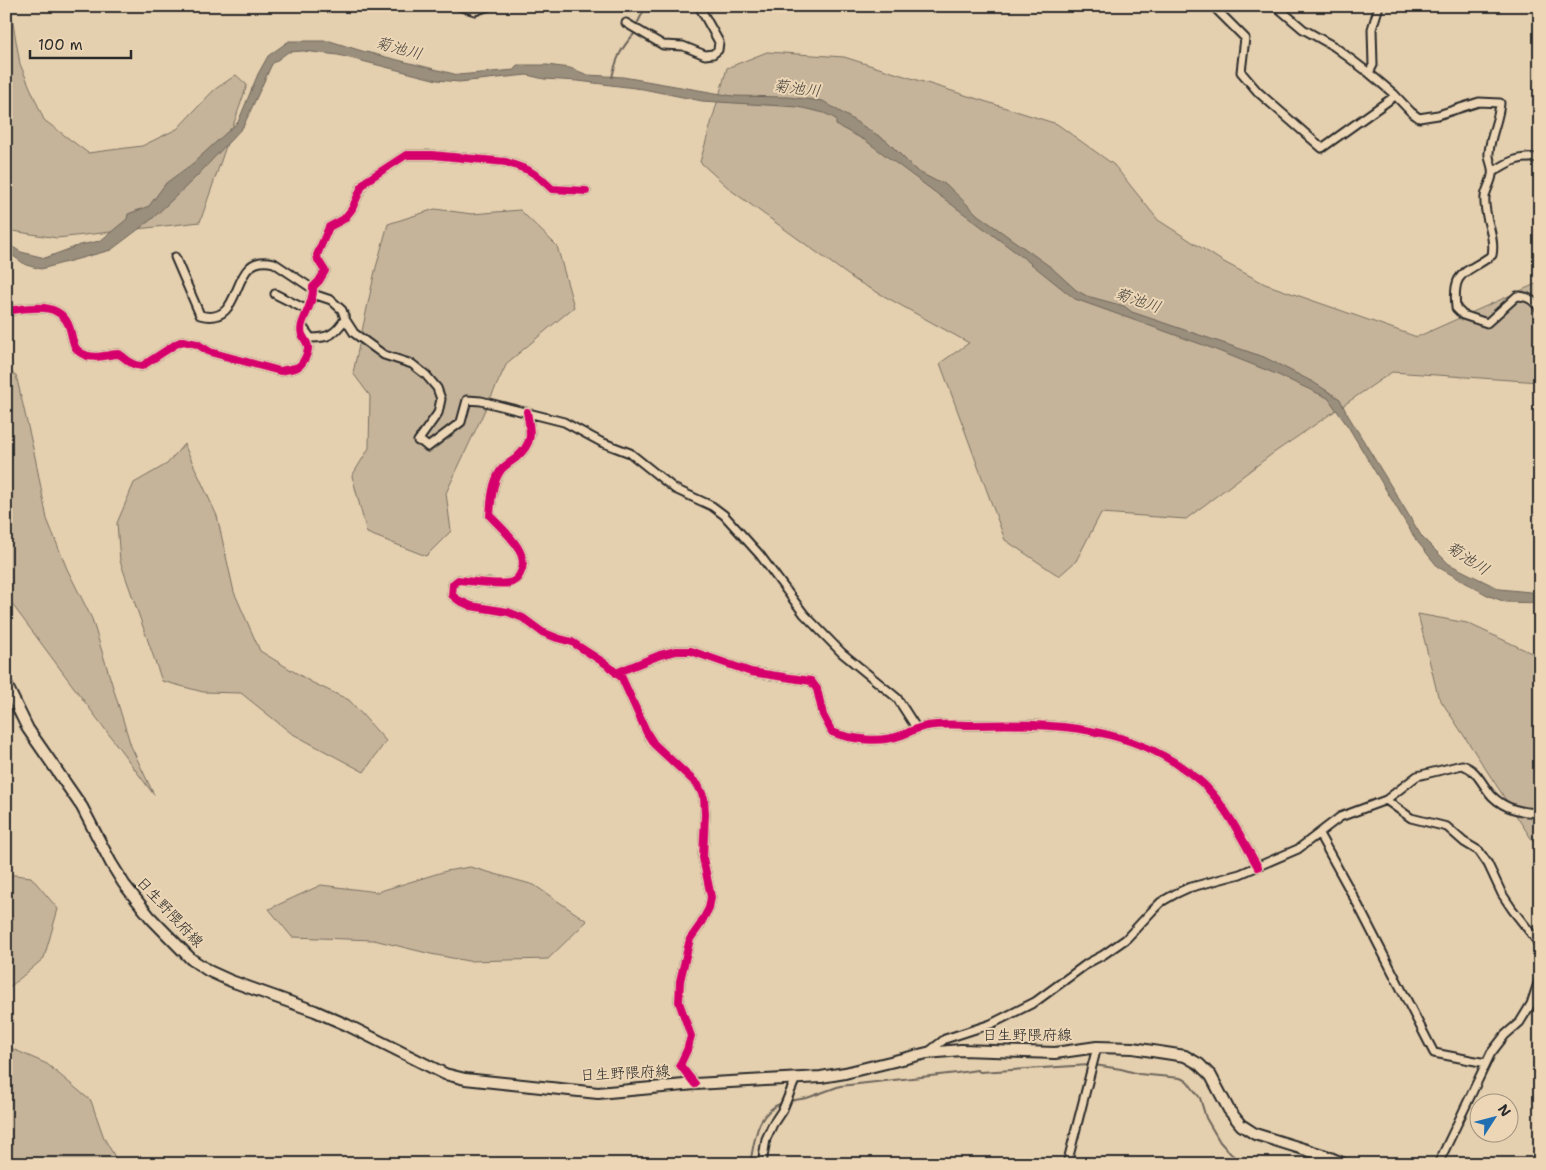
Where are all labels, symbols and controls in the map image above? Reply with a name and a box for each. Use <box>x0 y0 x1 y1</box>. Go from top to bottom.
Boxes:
scale bar <box>30 28 131 60</box>
water label: 菊池川 <box>373 32 425 64</box>
text: 100 m <box>38 35 83 55</box>
water label: 菊池川 <box>772 75 822 101</box>
water label: 菊池川 <box>1112 282 1164 318</box>
water label: 菊池川 <box>1442 536 1494 580</box>
street label: 日生野隈府線 <box>132 872 208 952</box>
street label: 日生野隈府線 <box>982 1025 1072 1045</box>
street label: 日生野隈府線 <box>580 1061 670 1085</box>
north arrow <box>1468 1092 1518 1142</box>
text: N <box>1494 1101 1515 1120</box>

